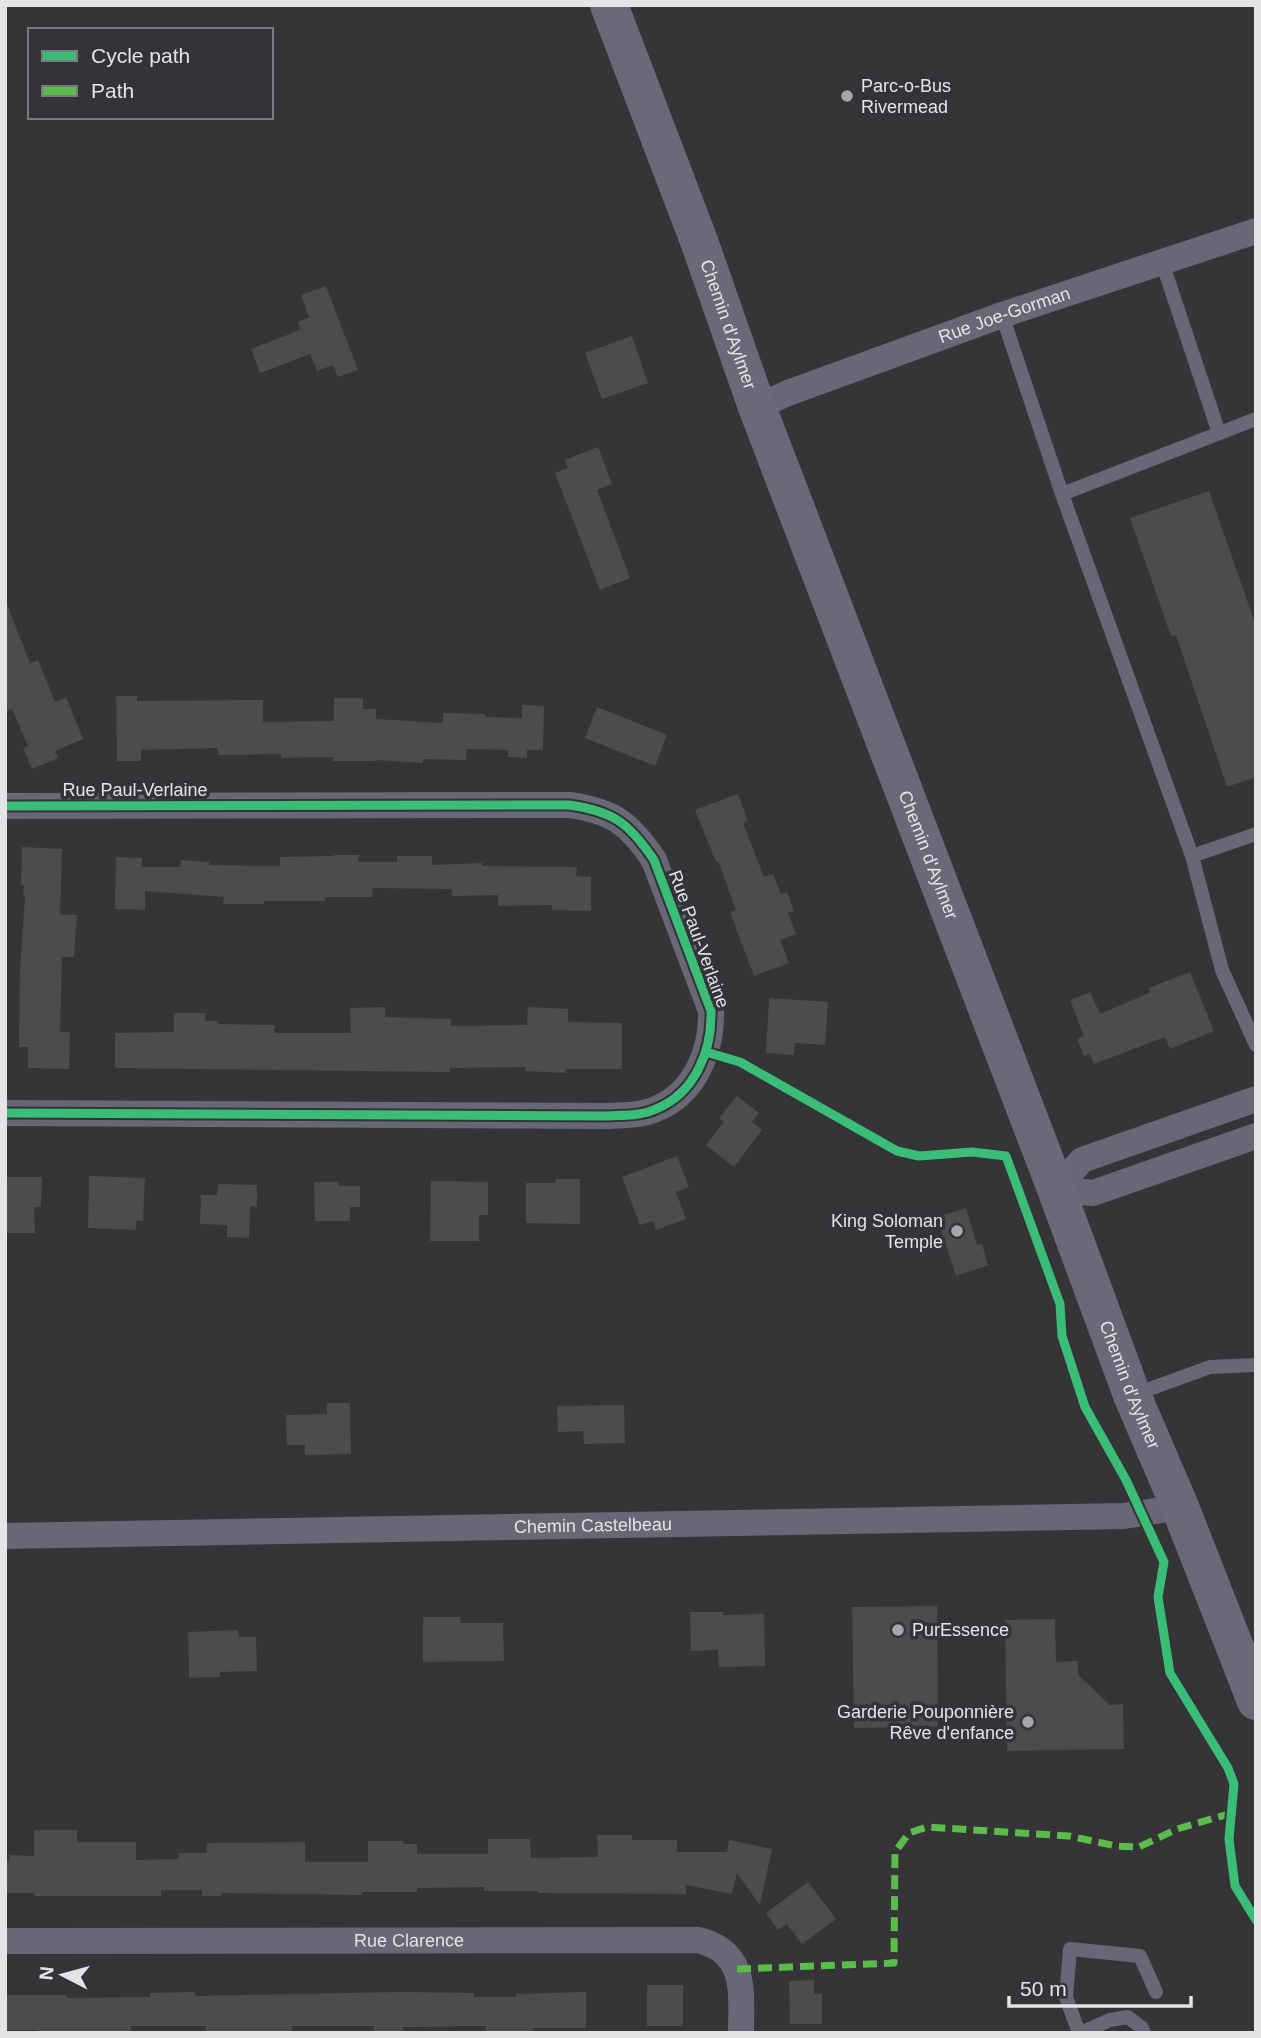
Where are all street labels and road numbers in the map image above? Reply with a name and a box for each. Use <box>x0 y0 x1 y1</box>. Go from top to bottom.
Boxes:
street label: Chemin d'Aylmer <box>696 257 760 392</box>
street label: Rue Joe-Gorman <box>936 283 1073 347</box>
street label: Rue Paul-Verlaine <box>62 780 208 800</box>
street label: Chemin d'Aylmer <box>895 788 962 922</box>
street label: Rue Paul-Verlaine <box>665 867 733 1011</box>
street label: Chemin d'Aylmer <box>1096 1318 1164 1452</box>
street label: Chemin Castelbeau <box>514 1514 672 1537</box>
street label: Rue Clarence <box>354 1930 464 1950</box>

